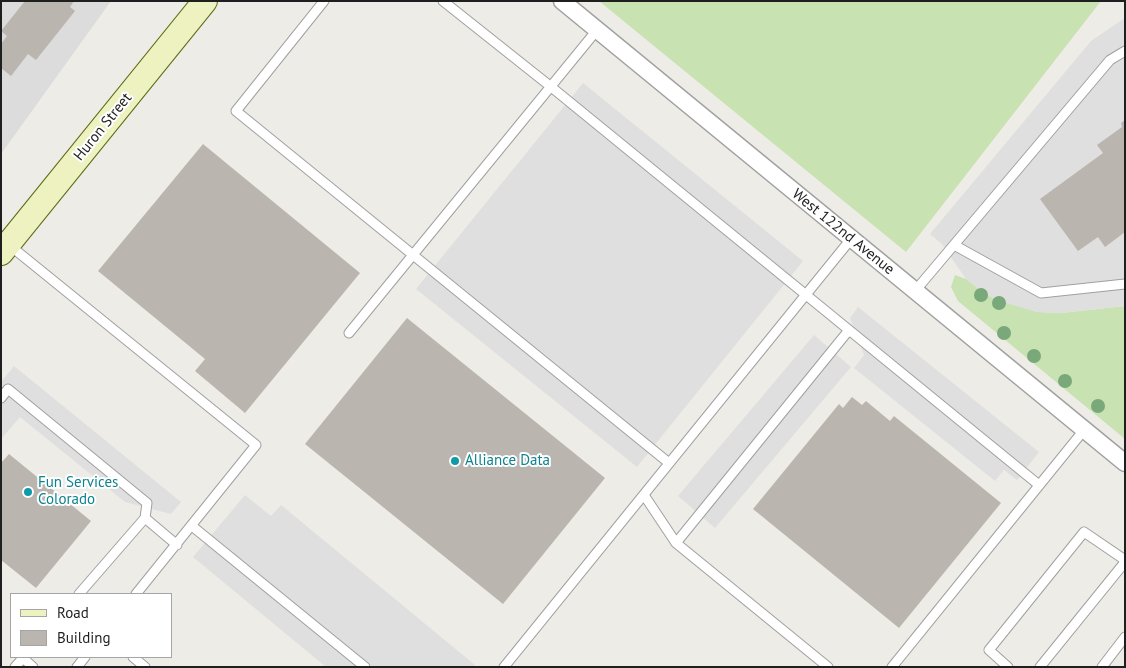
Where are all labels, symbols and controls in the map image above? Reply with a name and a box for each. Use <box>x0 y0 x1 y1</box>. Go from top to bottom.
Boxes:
street label: Huron Street <box>70 90 136 164</box>
street label: West 122nd Avenue <box>788 185 898 279</box>
place label: Alliance Data <box>465 452 550 470</box>
marker: Alliance Data <box>449 455 461 467</box>
place label: Fun Services Colorado <box>38 474 118 509</box>
marker: Fun Services Colorado <box>22 486 34 498</box>
legend <box>10 593 172 658</box>
text: Road <box>57 603 89 622</box>
text: Building <box>57 628 111 647</box>

